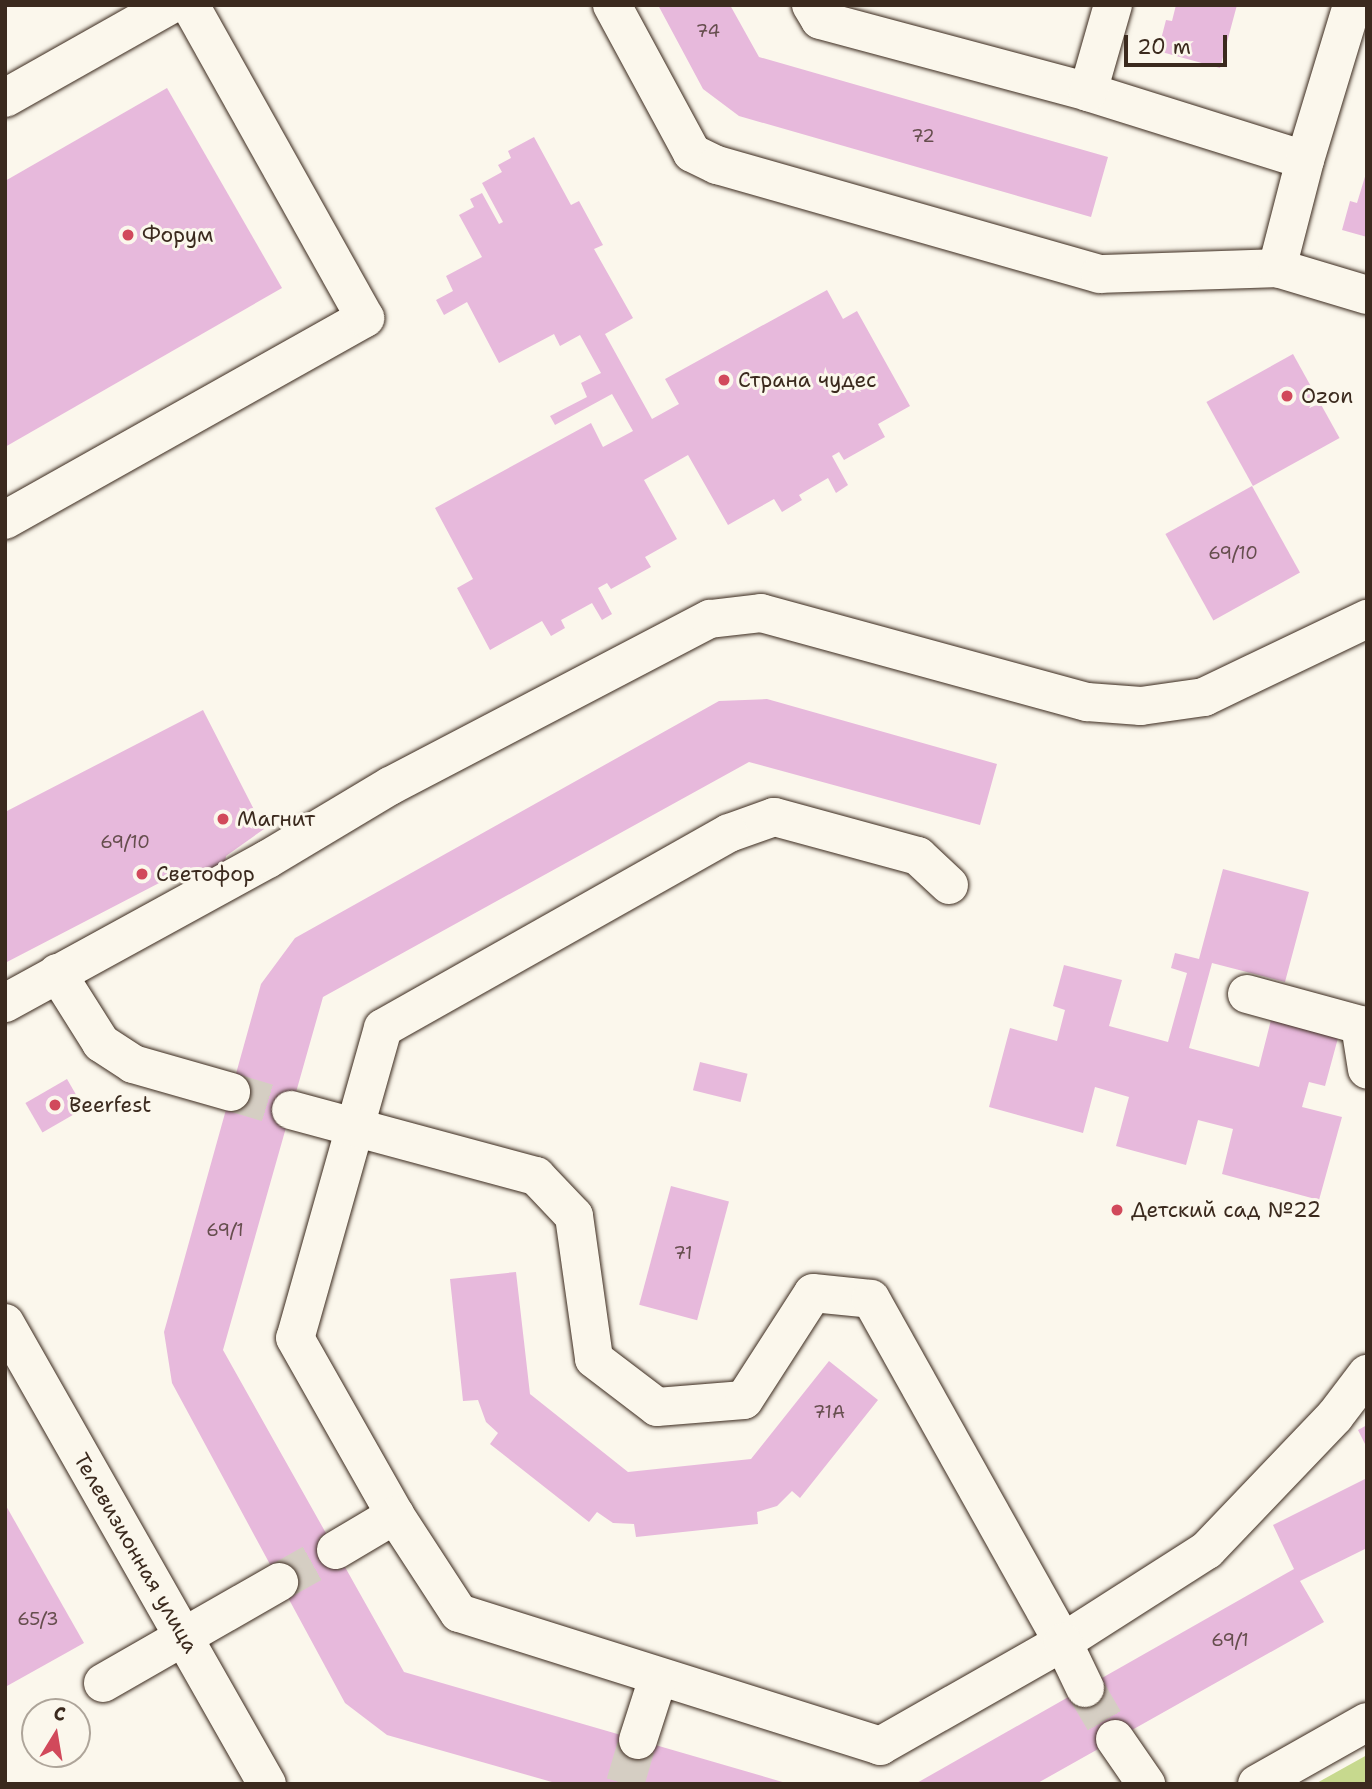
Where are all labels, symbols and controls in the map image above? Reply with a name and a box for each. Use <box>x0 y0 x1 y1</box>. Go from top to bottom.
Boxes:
house number: 74 <box>696 20 720 42</box>
scale bar <box>1127 21 1230 65</box>
text: 20 m <box>1137 33 1191 61</box>
house number: 72 <box>911 125 935 147</box>
place label: Форум <box>142 222 213 248</box>
marker: Форум <box>120 227 136 243</box>
place label: Страна чудес <box>738 367 877 393</box>
marker: Страна чудес <box>716 372 732 388</box>
place label: Ozon <box>1301 383 1353 409</box>
marker: Ozon <box>1279 388 1295 404</box>
house number: 69/10 <box>1208 542 1258 564</box>
place label: Магнит <box>237 806 315 832</box>
marker: Магнит <box>215 811 231 827</box>
house number: 69/10 <box>100 831 150 853</box>
place label: Светофор <box>156 861 255 887</box>
marker: Светофор <box>134 866 150 882</box>
place label: Beerfest <box>69 1092 151 1118</box>
marker: Beerfest <box>47 1097 63 1113</box>
place label: Детский сад №22 <box>1131 1197 1321 1223</box>
marker: Детский сад №22 <box>1109 1202 1125 1218</box>
house number: 69/1 <box>206 1219 244 1241</box>
house number: 71 <box>673 1242 693 1264</box>
house number: 71А <box>813 1401 845 1423</box>
street label: Телевизионная улица <box>68 1449 204 1657</box>
house number: 65/3 <box>17 1608 59 1630</box>
house number: 69/1 <box>1211 1629 1249 1651</box>
north arrow <box>21 1698 91 1768</box>
text: С <box>52 1700 68 1727</box>

